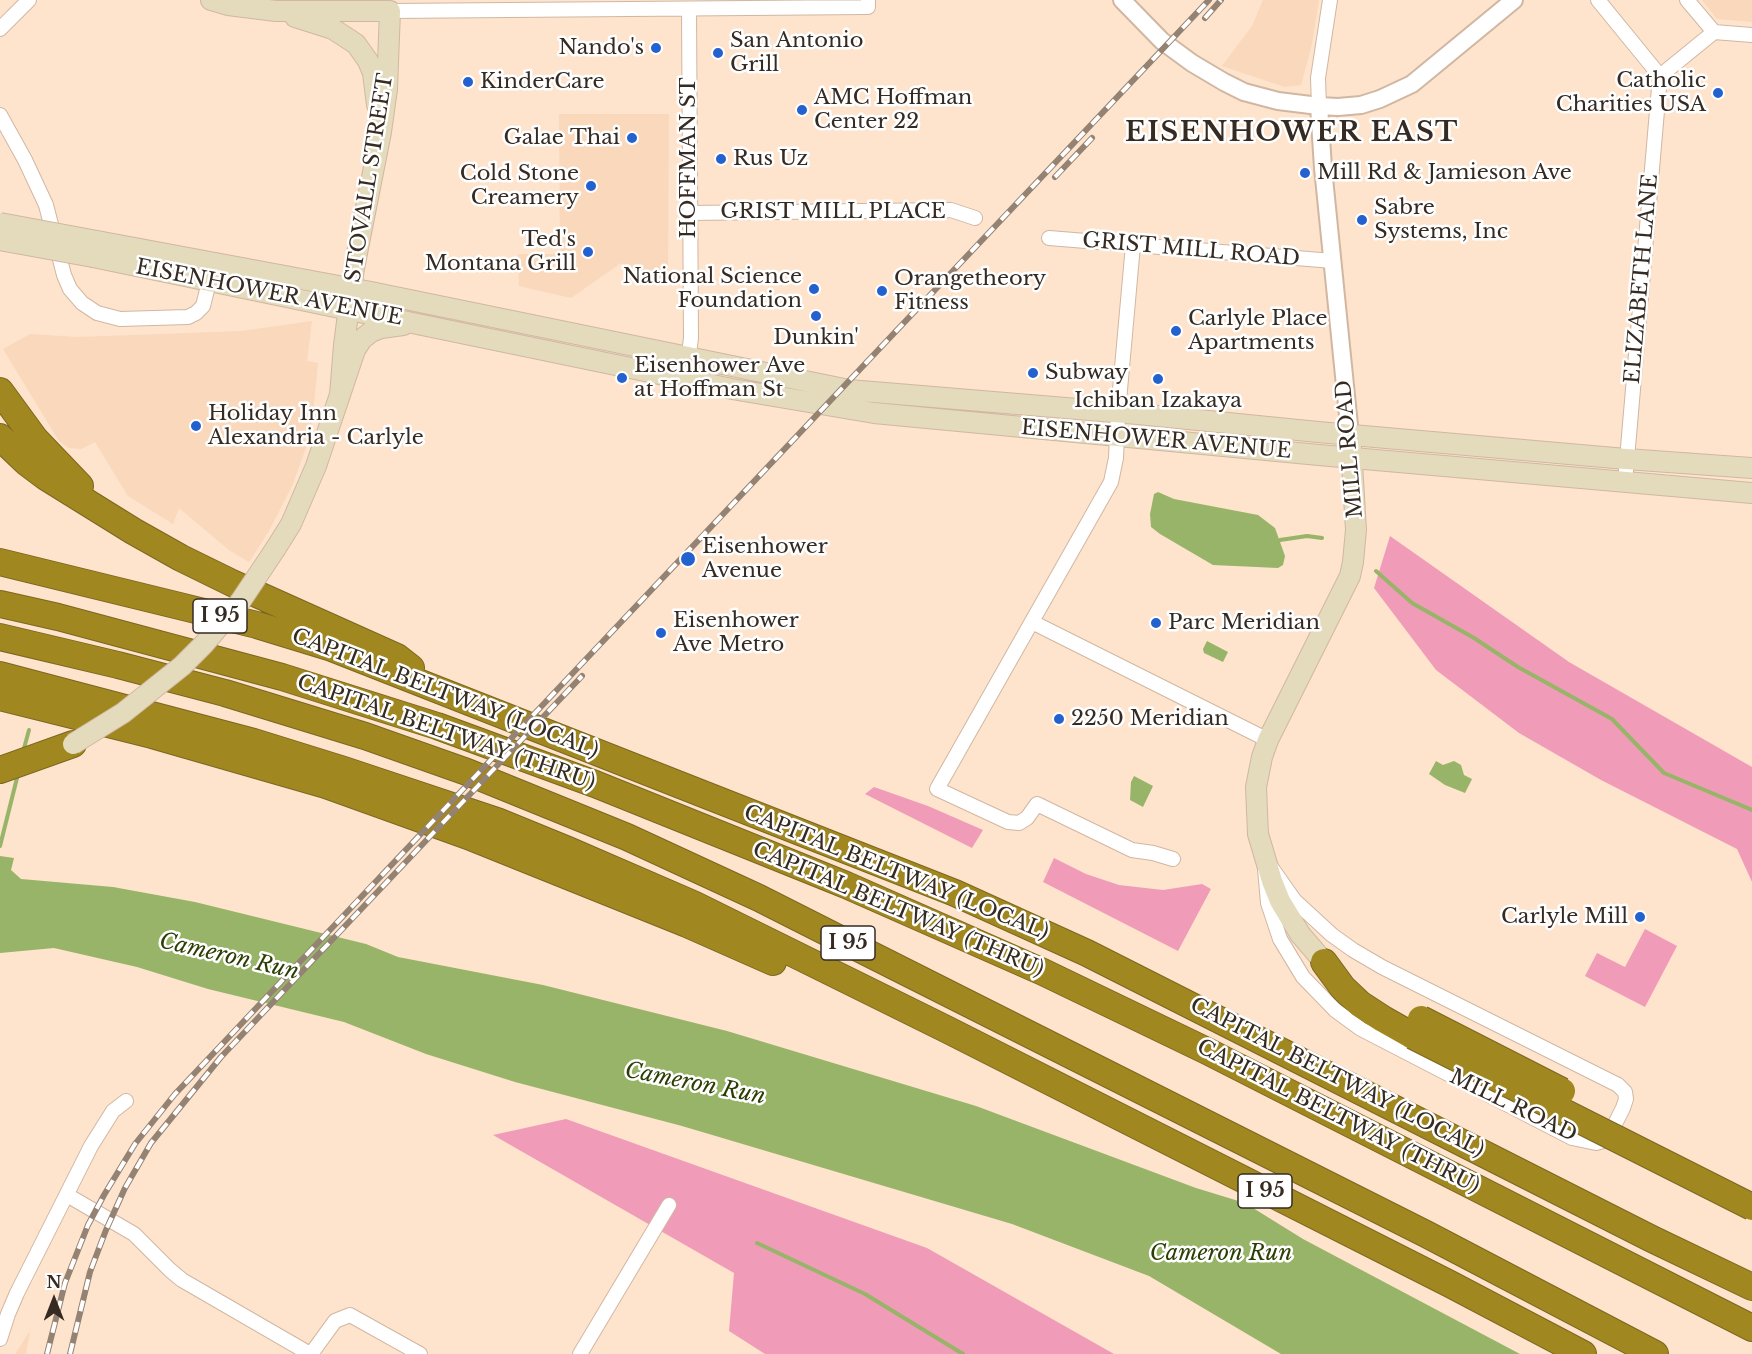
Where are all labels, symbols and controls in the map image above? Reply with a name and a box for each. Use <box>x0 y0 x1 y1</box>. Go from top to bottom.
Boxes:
place label: San Antonio Grill <box>730 28 863 78</box>
place label: Nando's <box>559 35 644 61</box>
marker: Nando's <box>649 41 663 55</box>
marker: San Antonio Grill <box>711 46 725 60</box>
place label: Catholic Charities USA <box>1556 68 1706 118</box>
place label: KinderCare <box>480 69 605 95</box>
street label: STOVALL STREET <box>341 72 399 284</box>
marker: KinderCare <box>461 75 475 89</box>
street label: HOFFMAN ST <box>676 77 702 239</box>
place label: AMC Hoffman Center 22 <box>814 85 972 135</box>
marker: Catholic Charities USA <box>1711 86 1725 100</box>
marker: AMC Hoffman Center 22 <box>795 103 809 117</box>
district label: EISENHOWER EAST <box>1125 117 1459 149</box>
place label: Galae Thai <box>503 125 620 151</box>
marker: Galae Thai <box>625 131 639 145</box>
place label: Rus Uz <box>733 146 808 172</box>
marker: Rus Uz <box>714 152 728 166</box>
place label: Mill Rd & Jamieson Ave <box>1317 160 1572 186</box>
place label: Cold Stone Creamery <box>460 161 579 211</box>
marker: Mill Rd & Jamieson Ave <box>1298 166 1312 180</box>
street label: ELIZABETH LANE <box>1620 173 1664 385</box>
marker: Cold Stone Creamery <box>584 179 598 193</box>
place label: Sabre Systems, Inc <box>1374 195 1508 245</box>
street label: GRIST MILL PLACE <box>720 199 946 225</box>
marker: Sabre Systems, Inc <box>1355 213 1369 227</box>
place label: Ted's Montana Grill <box>425 227 576 277</box>
street label: GRIST MILL ROAD <box>1081 228 1301 272</box>
marker: Ted's Montana Grill <box>581 245 595 259</box>
street label: EISENHOWER AVENUE <box>133 255 405 331</box>
place label: National Science Foundation <box>623 264 802 314</box>
place label: Orangetheory Fitness <box>894 266 1046 316</box>
marker: National Science Foundation <box>807 282 821 296</box>
marker: Orangetheory Fitness <box>875 284 889 298</box>
place label: Carlyle Place Apartments <box>1188 306 1327 356</box>
marker: Dunkin' <box>809 309 823 323</box>
marker: Carlyle Place Apartments <box>1169 324 1183 338</box>
place label: Dunkin' <box>773 325 859 351</box>
place label: Eisenhower Ave at Hoffman St <box>634 353 805 403</box>
place label: Subway <box>1045 360 1128 386</box>
marker: Subway <box>1026 366 1040 380</box>
marker: Eisenhower Ave at Hoffman St <box>615 371 629 385</box>
marker: Ichiban Izakaya <box>1151 372 1165 386</box>
street label: MILL ROAD <box>1331 379 1369 519</box>
place label: Ichiban Izakaya <box>1074 388 1242 414</box>
place label: Holiday Inn Alexandria - Carlyle <box>208 401 424 451</box>
street label: EISENHOWER AVENUE <box>1020 416 1292 464</box>
marker: Holiday Inn Alexandria - Carlyle <box>189 419 203 433</box>
place label: Eisenhower Avenue <box>702 534 828 584</box>
marker: Eisenhower Avenue <box>679 550 697 568</box>
road number: I 95 <box>193 599 247 633</box>
place label: Eisenhower Ave Metro <box>673 608 799 658</box>
place label: Parc Meridian <box>1168 610 1320 636</box>
marker: Parc Meridian <box>1149 616 1163 630</box>
street label: CAPITAL BELTWAY (LOCAL) <box>288 624 602 764</box>
marker: Eisenhower Ave Metro <box>654 626 668 640</box>
street label: CAPITAL BELTWAY (THRU) <box>294 670 598 796</box>
place label: 2250 Meridian <box>1071 706 1229 732</box>
marker: 2250 Meridian <box>1052 712 1066 726</box>
street label: CAPITAL BELTWAY (LOCAL) <box>740 800 1052 946</box>
street label: CAPITAL BELTWAY (THRU) <box>749 837 1047 983</box>
place label: Carlyle Mill <box>1501 904 1628 930</box>
marker: Carlyle Mill <box>1633 910 1647 924</box>
road number: I 95 <box>821 926 875 960</box>
water label: Cameron Run <box>157 928 301 986</box>
street label: CAPITAL BELTWAY (LOCAL) <box>1186 993 1488 1163</box>
street label: CAPITAL BELTWAY (THRU) <box>1192 1035 1484 1199</box>
water label: Cameron Run <box>623 1057 767 1111</box>
street label: MILL ROAD <box>1445 1064 1581 1148</box>
road number: I 95 <box>1238 1174 1292 1208</box>
water label: Cameron Run <box>1150 1241 1292 1267</box>
north arrow <box>24 1270 84 1330</box>
text: N <box>46 1272 62 1292</box>

